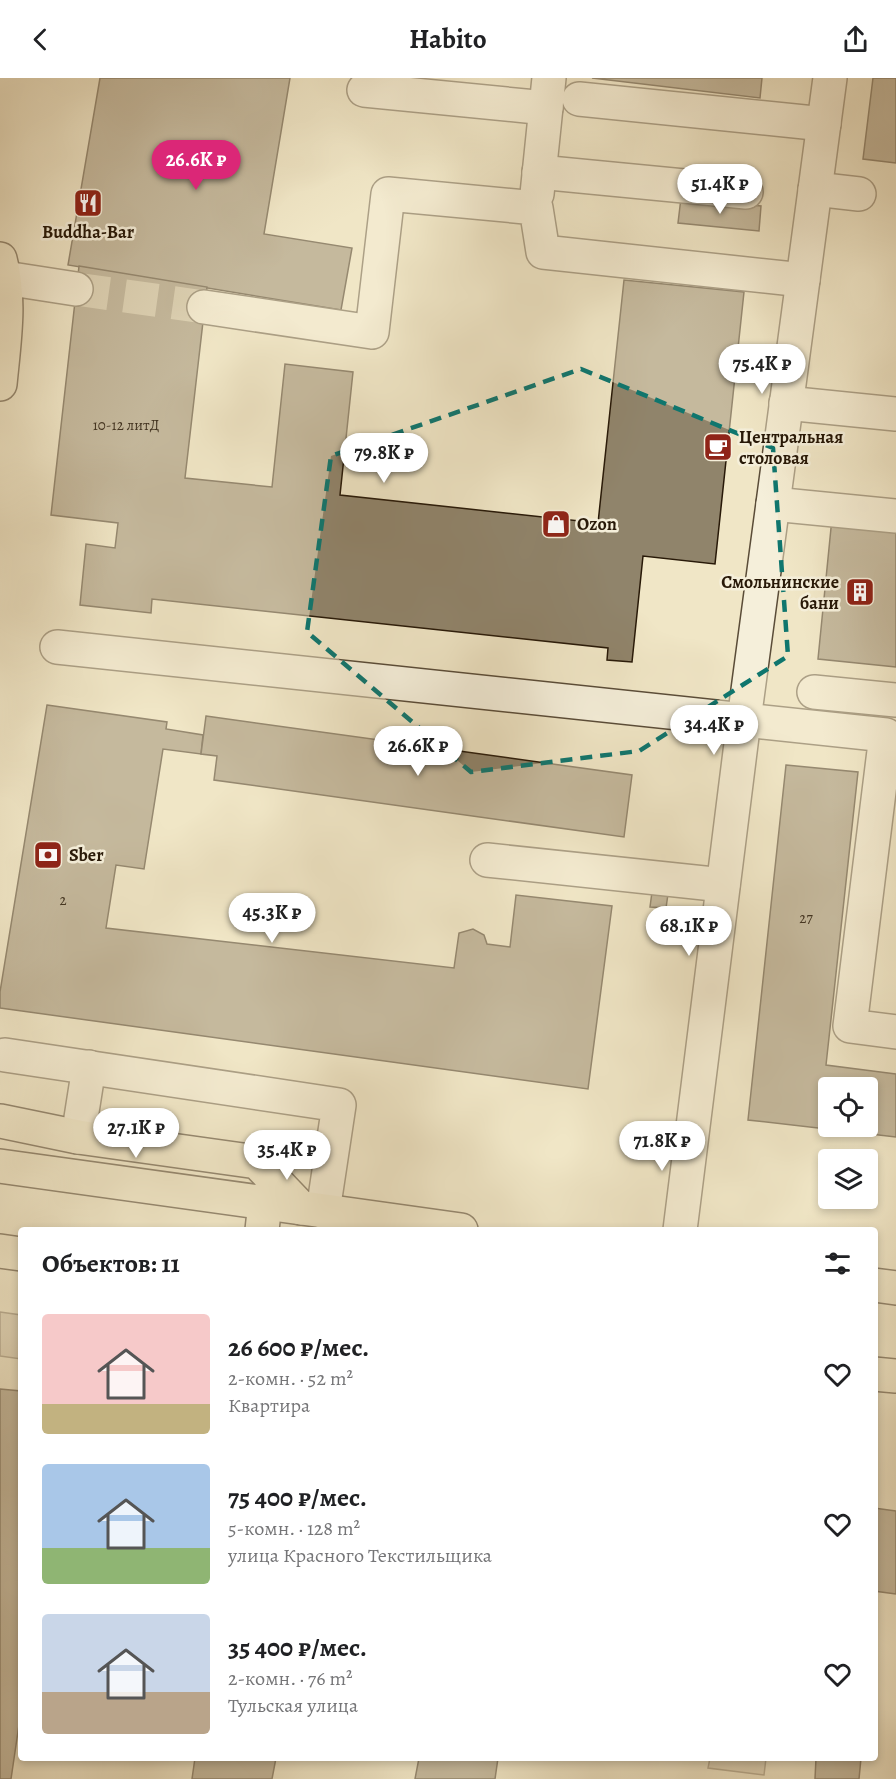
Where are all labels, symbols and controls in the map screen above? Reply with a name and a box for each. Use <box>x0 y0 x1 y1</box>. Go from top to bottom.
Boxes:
text: Habito <box>409 21 487 57</box>
icon: back <box>24 23 57 56</box>
icon: share <box>839 23 872 56</box>
pin: 26.6K ₽ <box>141 140 251 191</box>
text: 26.6K ₽ <box>166 146 226 173</box>
pin: 51.4K ₽ <box>665 164 775 215</box>
text: 51.4K ₽ <box>691 170 749 197</box>
restaurant icon: Buddha-Bar <box>72 187 104 219</box>
place label: Buddha-Bar <box>42 220 135 244</box>
pin: 75.4K ₽ <box>707 344 817 395</box>
text: 75.4K ₽ <box>733 350 791 377</box>
house number: 10-12 литД <box>93 415 159 435</box>
place label: Центральная столовая <box>739 425 843 470</box>
cafe icon: Центральная столовая <box>702 431 734 463</box>
pin: 79.8K ₽ <box>329 433 439 484</box>
text: 79.8K ₽ <box>354 439 414 466</box>
shop icon: Ozon <box>540 508 572 540</box>
place label: Ozon <box>577 512 617 536</box>
place label: Смольнинские бани <box>721 570 839 615</box>
building icon: Смольнинские бани <box>844 576 876 608</box>
pin: 34.4K ₽ <box>659 705 769 756</box>
text: 34.4K ₽ <box>684 711 744 738</box>
pin: 26.6K ₽ <box>363 726 473 777</box>
text: 26.6K ₽ <box>388 732 448 759</box>
bank icon: Sber <box>32 839 64 871</box>
place label: Sber <box>69 843 104 867</box>
house number: 2 <box>59 890 67 910</box>
pin: 45.3K ₽ <box>217 893 327 944</box>
text: 45.3K ₽ <box>243 899 301 926</box>
pin: 68.1K ₽ <box>634 906 744 957</box>
house number: 27 <box>799 908 813 928</box>
text: 68.1K ₽ <box>660 912 718 939</box>
map controls <box>818 1077 878 1209</box>
button: locate <box>818 1077 878 1137</box>
pin: 27.1K ₽ <box>81 1108 191 1159</box>
text: 27.1K ₽ <box>107 1114 165 1141</box>
pin: 71.8K ₽ <box>607 1121 717 1172</box>
text: 71.8K ₽ <box>633 1127 691 1154</box>
pin: 35.4K ₽ <box>232 1130 342 1181</box>
text: 35.4K ₽ <box>258 1136 316 1163</box>
button: layers <box>818 1149 878 1209</box>
text: Объектов: 11 <box>42 1246 180 1281</box>
icon: filters <box>821 1247 854 1280</box>
text: 26 600 ₽/мес. <box>228 1330 369 1365</box>
icon: home <box>90 1338 162 1410</box>
icon: heart <box>821 1358 854 1391</box>
text: 2-комн. · 52 m² <box>228 1365 353 1392</box>
text: Квартира <box>228 1392 310 1419</box>
text: 75 400 ₽/мес. <box>228 1480 367 1515</box>
icon: home <box>90 1488 162 1560</box>
icon: heart <box>821 1508 854 1541</box>
text: 5-комн. · 128 m² <box>228 1515 360 1542</box>
text: улица Красного Текстильщика <box>228 1542 492 1569</box>
text: 35 400 ₽/мес. <box>228 1630 367 1665</box>
icon: home <box>90 1638 162 1710</box>
icon: heart <box>821 1658 854 1691</box>
text: 2-комн. · 76 m² <box>228 1665 353 1692</box>
text: Тульская улица <box>228 1692 358 1719</box>

